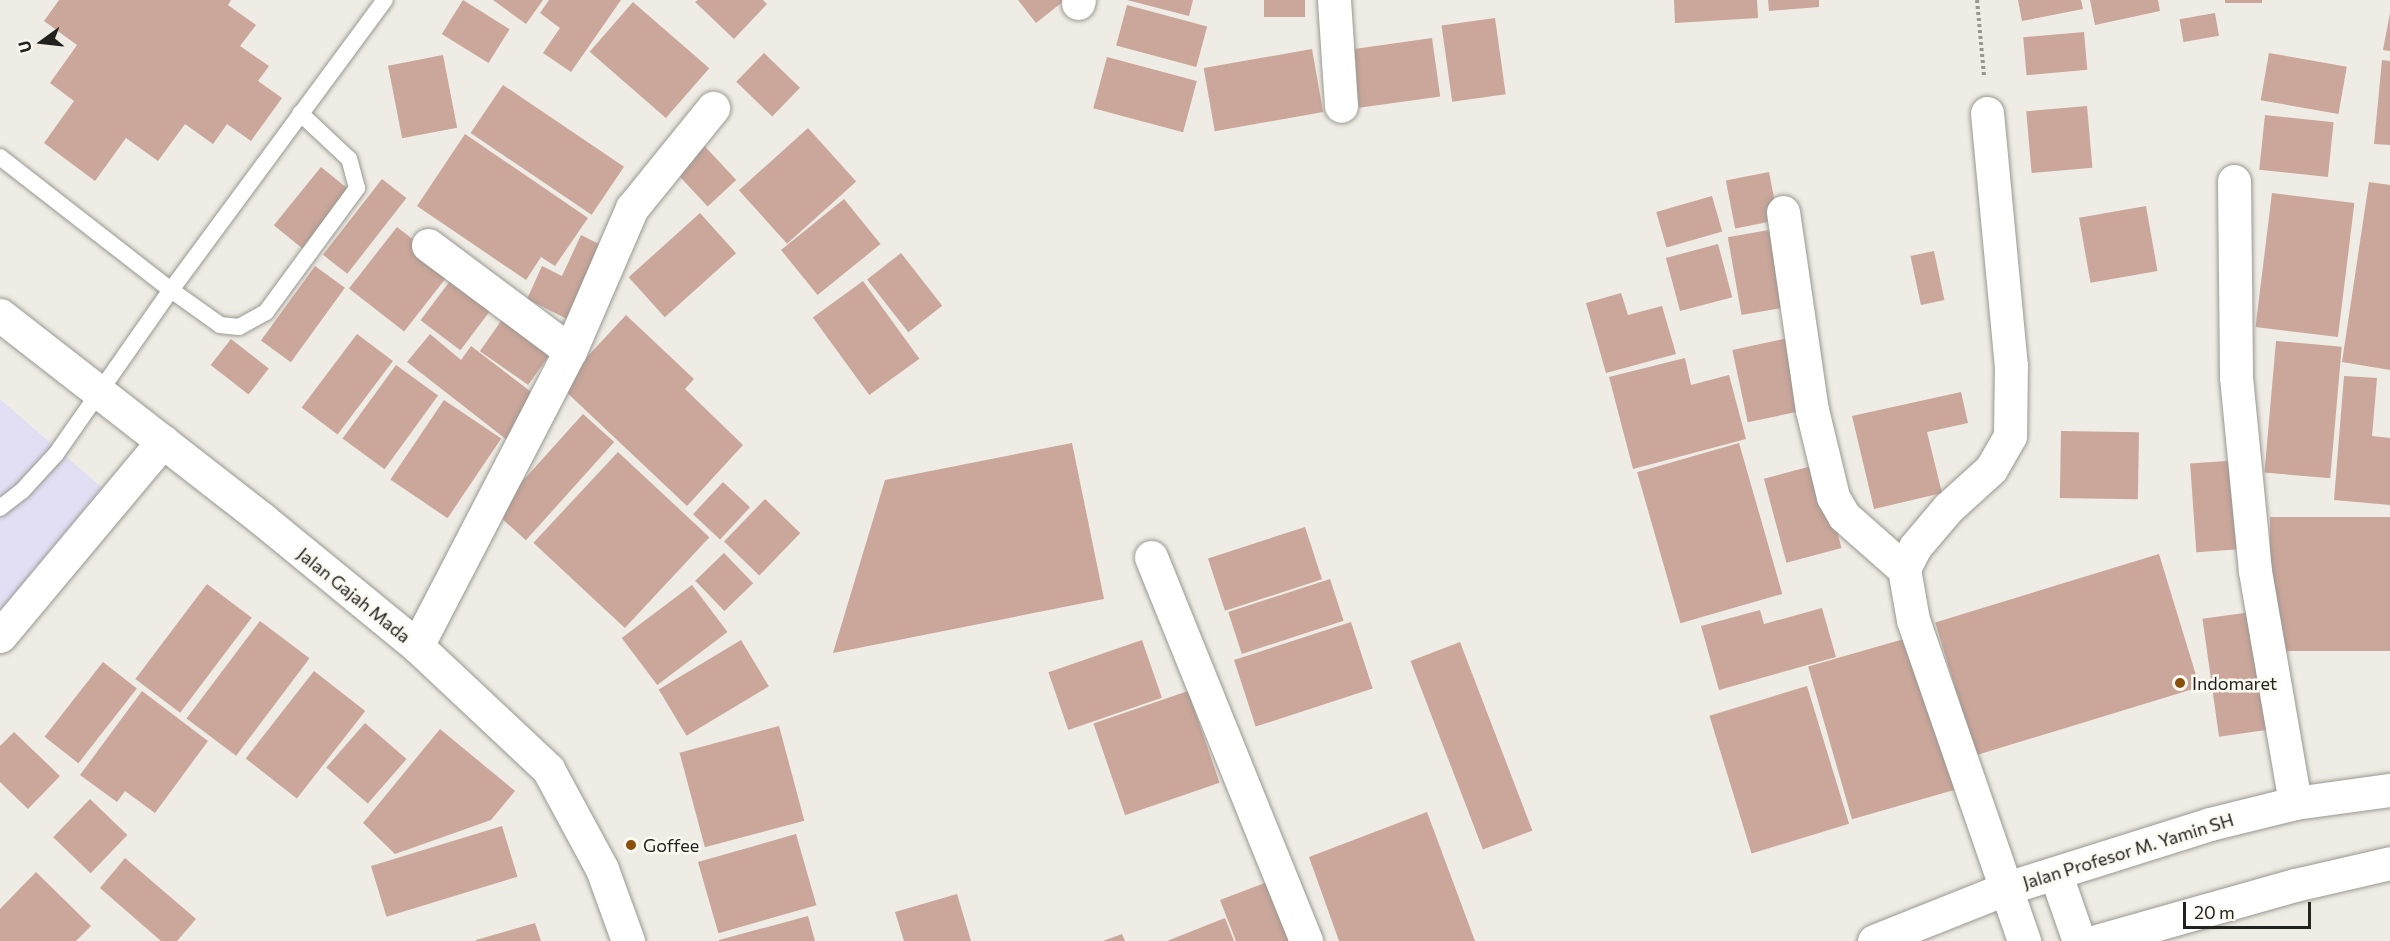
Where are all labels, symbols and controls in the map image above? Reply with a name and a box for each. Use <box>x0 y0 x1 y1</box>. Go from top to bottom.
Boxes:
north arrow <box>12 12 72 72</box>
text: U <box>13 39 35 55</box>
street label: Jalan Gajah Mada <box>293 543 415 647</box>
place label: Indomaret <box>2192 672 2277 694</box>
marker: Indomaret <box>2173 676 2187 690</box>
street label: Jalan Profesor M. Yamin SH <box>2020 809 2236 893</box>
place label: Goffee <box>643 834 699 856</box>
marker: Goffee <box>624 838 638 852</box>
scale bar <box>2186 890 2314 928</box>
text: 20 m <box>2194 901 2235 923</box>

